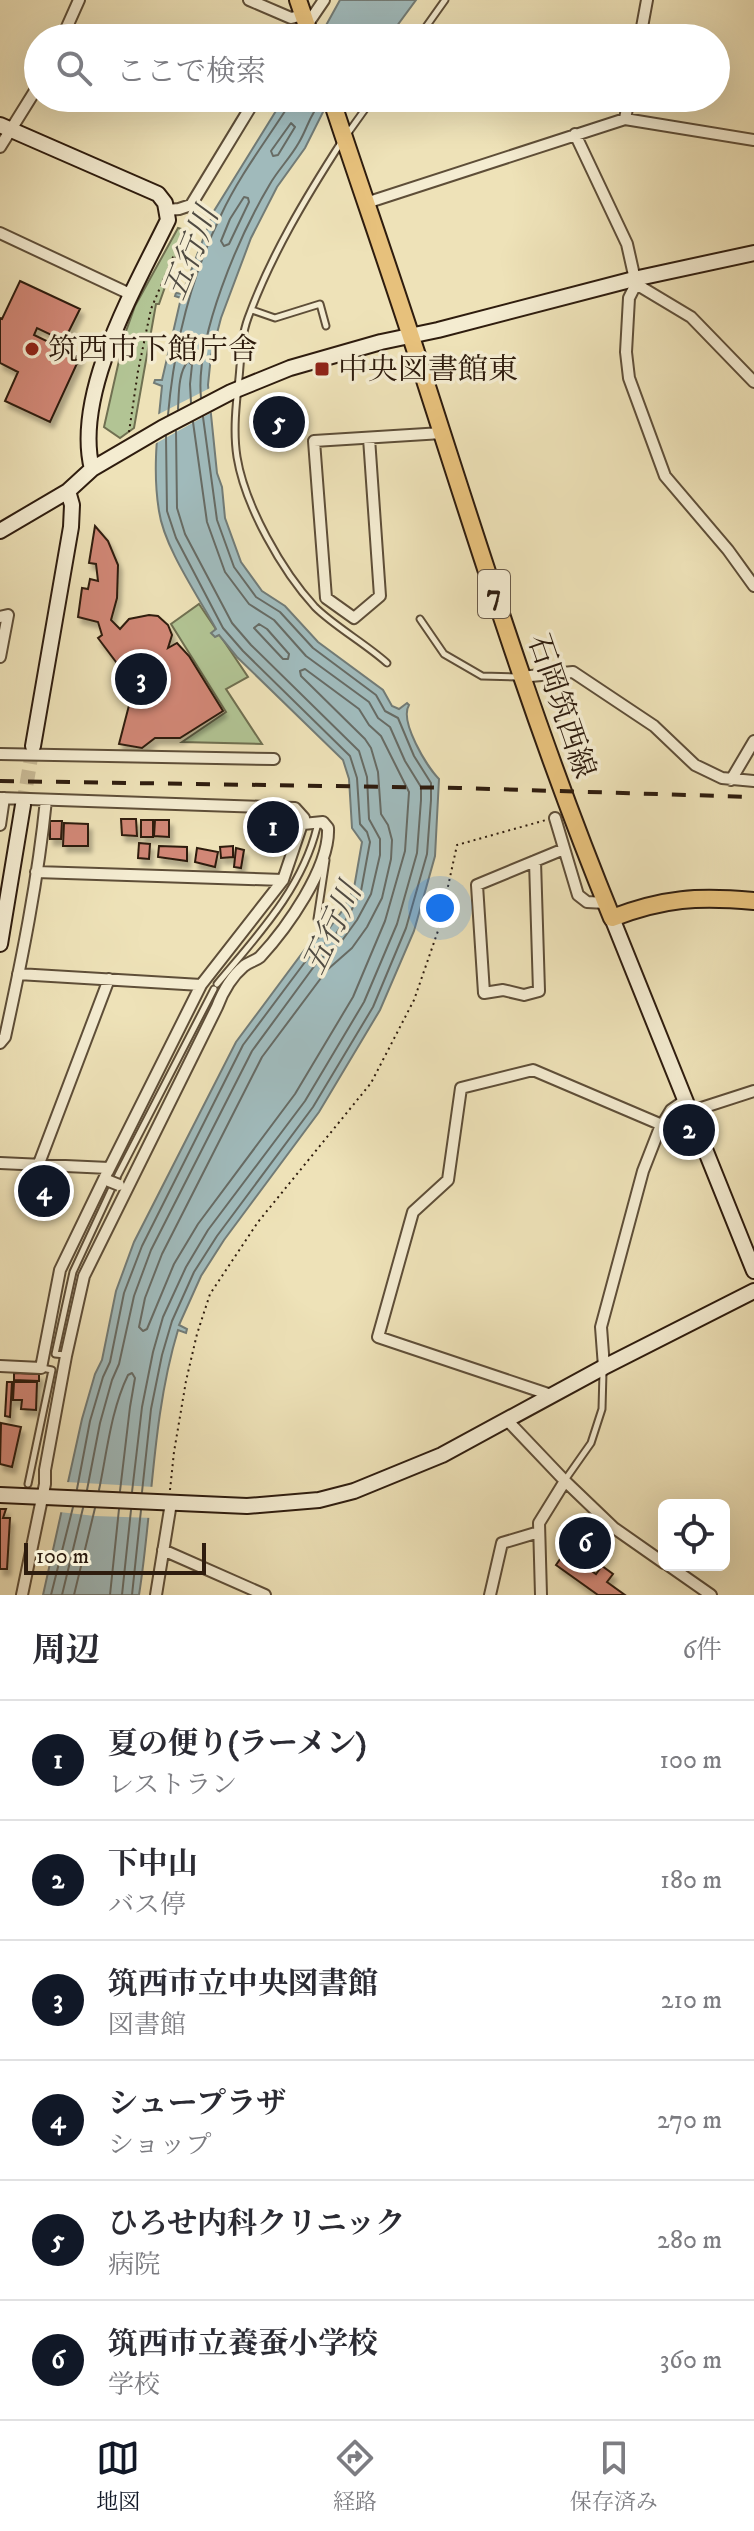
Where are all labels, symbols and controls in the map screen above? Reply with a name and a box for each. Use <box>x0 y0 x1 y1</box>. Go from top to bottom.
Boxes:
search box <box>24 24 730 112</box>
icon: search <box>52 46 96 90</box>
text: ここで検索 <box>116 54 266 91</box>
water label: 五行川 <box>155 199 230 306</box>
place label: 筑西市下館庁舎 <box>48 332 258 369</box>
marker: 筑西市下館庁舎 <box>23 340 41 358</box>
place label: 中央図書館東 <box>338 352 518 389</box>
marker: 中央図書館東 <box>313 360 331 378</box>
pin: 5 <box>253 392 305 452</box>
road number: 7 <box>478 570 510 618</box>
street label: 石岡筑西線 <box>519 630 602 783</box>
pin: 3 <box>115 649 167 709</box>
pin: 1 <box>247 797 299 857</box>
water label: 五行川 <box>294 874 372 981</box>
your location <box>420 888 460 928</box>
pin: 2 <box>663 1100 715 1160</box>
pin: 4 <box>18 1161 70 1221</box>
map controls <box>658 1499 730 1571</box>
button: locate <box>658 1499 730 1571</box>
pin: 6 <box>559 1513 611 1573</box>
scale bar <box>24 1539 206 1575</box>
text: 100 m <box>36 1543 89 1570</box>
text: 周辺 <box>32 1630 100 1672</box>
text: 6件 <box>682 1634 722 1667</box>
text: 夏の便り(ラーメン) <box>108 1726 366 1763</box>
text: 1 <box>53 1744 63 1777</box>
text: 100 m <box>659 1744 722 1777</box>
text: レストラン <box>108 1769 237 1802</box>
text: 下中山 <box>108 1846 198 1883</box>
text: 2 <box>52 1864 64 1897</box>
text: 180 m <box>660 1864 722 1897</box>
text: バス停 <box>108 1889 186 1922</box>
text: 筑西市立中央図書館 <box>108 1966 378 2003</box>
text: 3 <box>53 1984 63 2017</box>
text: 210 m <box>661 1984 722 2017</box>
text: 図書館 <box>108 2009 186 2042</box>
text: シュープラザ <box>108 2086 286 2123</box>
text: 4 <box>51 2104 65 2137</box>
text: 270 m <box>657 2104 722 2137</box>
text: ショップ <box>108 2129 211 2162</box>
text: ひろせ内科クリニック <box>108 2206 405 2243</box>
text: 5 <box>52 2224 64 2257</box>
text: 280 m <box>657 2224 722 2257</box>
text: 病院 <box>108 2249 160 2282</box>
text: 筑西市立養蚕小学校 <box>108 2326 378 2363</box>
text: 6 <box>51 2344 65 2377</box>
text: 360 m <box>660 2344 722 2377</box>
text: 学校 <box>108 2369 160 2402</box>
tab: 地図 <box>96 2436 140 2516</box>
tab: 経路 <box>333 2436 377 2516</box>
tab: 保存済み <box>570 2436 658 2516</box>

